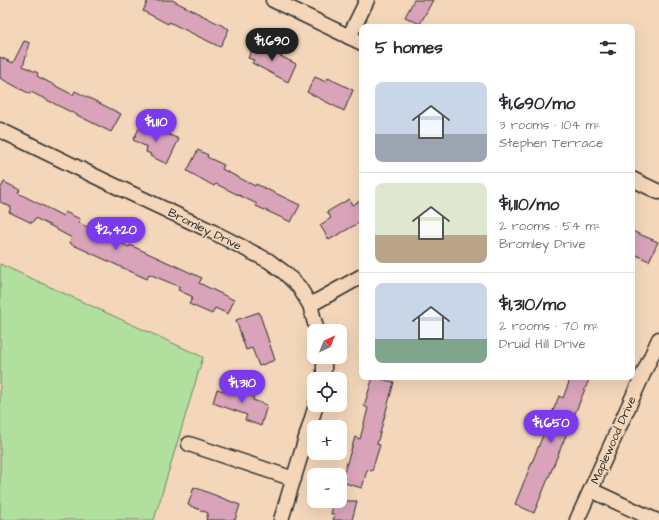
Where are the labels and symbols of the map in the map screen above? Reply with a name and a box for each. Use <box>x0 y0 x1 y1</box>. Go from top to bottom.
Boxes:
pin: $1,690 <box>239 28 305 62</box>
pin: $1,110 <box>123 109 189 143</box>
street label: Bromley Drive <box>165 204 245 256</box>
pin: $2,420 <box>83 217 149 251</box>
north arrow <box>307 324 347 364</box>
pin: $1,310 <box>209 370 275 404</box>
street label: Maplewood Drive <box>587 393 641 487</box>
pin: $1,650 <box>518 410 584 444</box>

